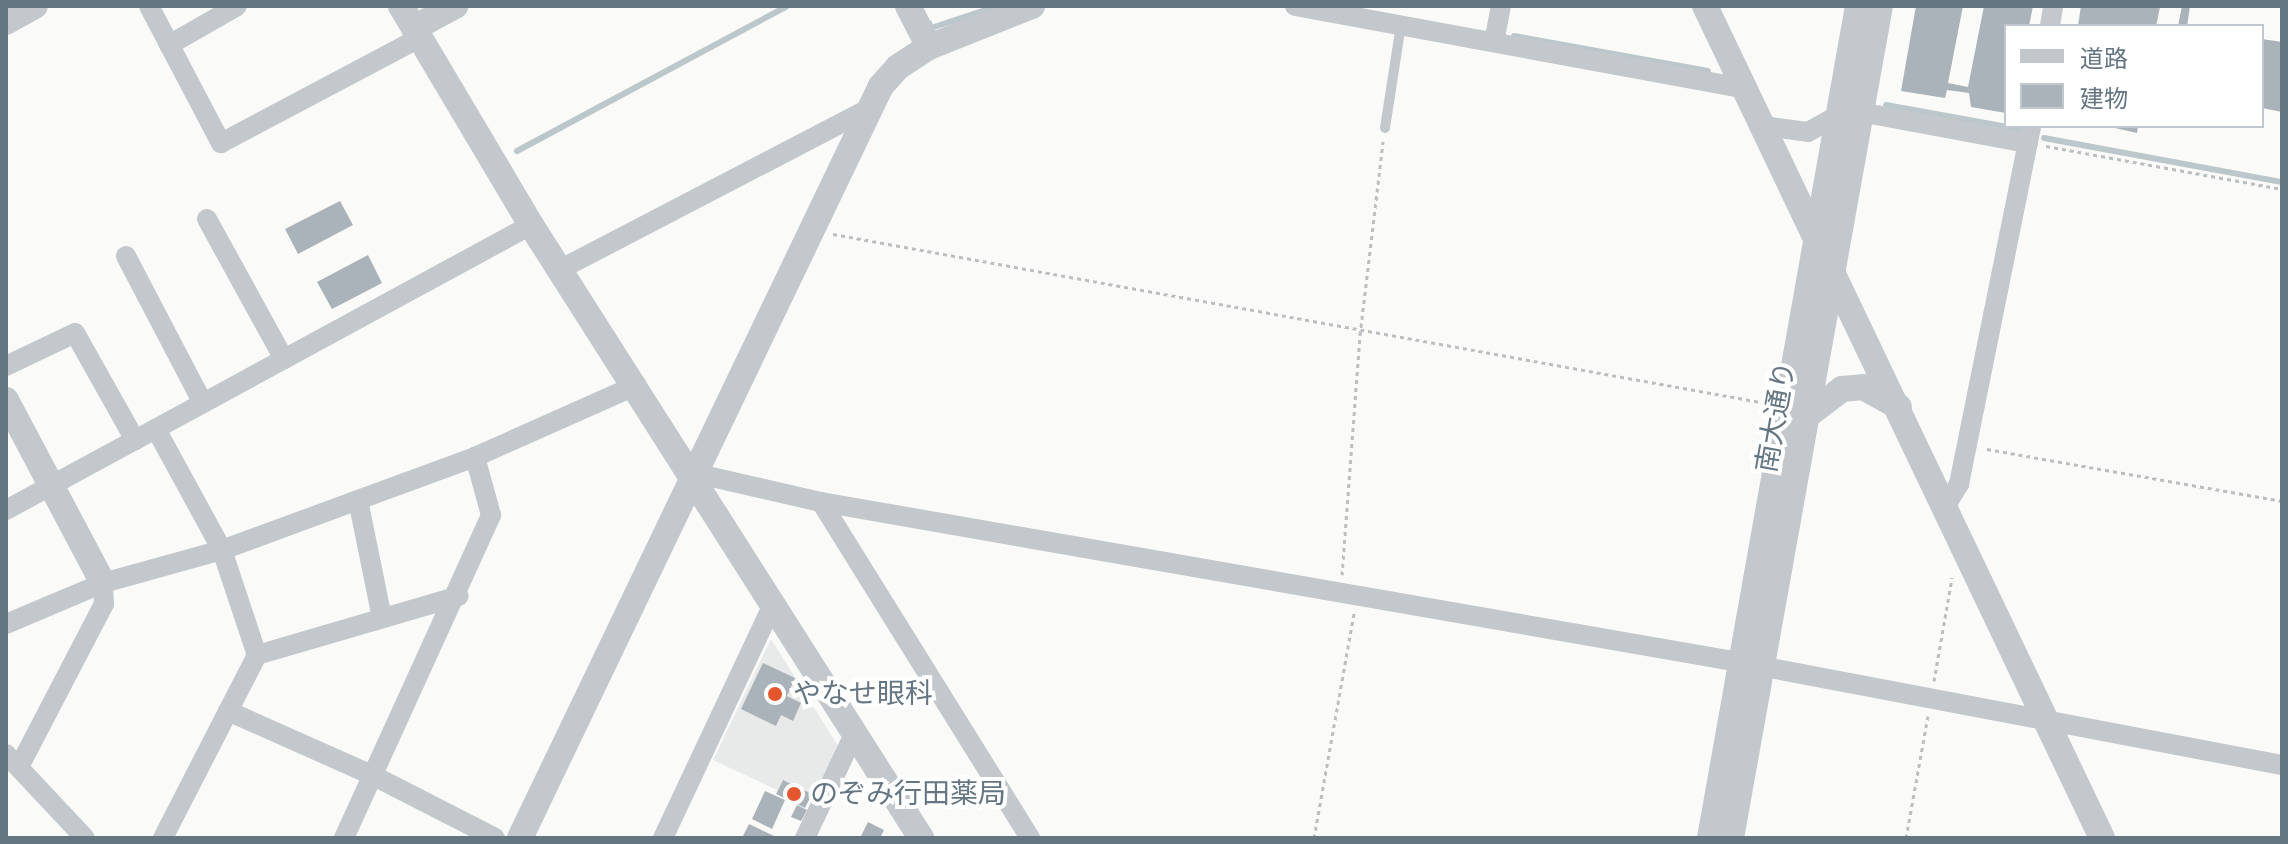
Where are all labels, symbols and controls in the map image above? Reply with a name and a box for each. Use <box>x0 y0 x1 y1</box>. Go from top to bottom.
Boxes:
legend <box>2004 24 2264 128</box>
text: 道路 <box>2080 45 2128 73</box>
text: 建物 <box>2080 85 2128 113</box>
street label: 南大通り <box>1750 359 1802 475</box>
place label: やなせ眼科 <box>793 677 933 711</box>
marker: やなせ眼科 <box>764 683 786 705</box>
place label: のぞみ行田薬局 <box>810 777 1006 811</box>
marker: のぞみ行田薬局 <box>785 785 803 803</box>

